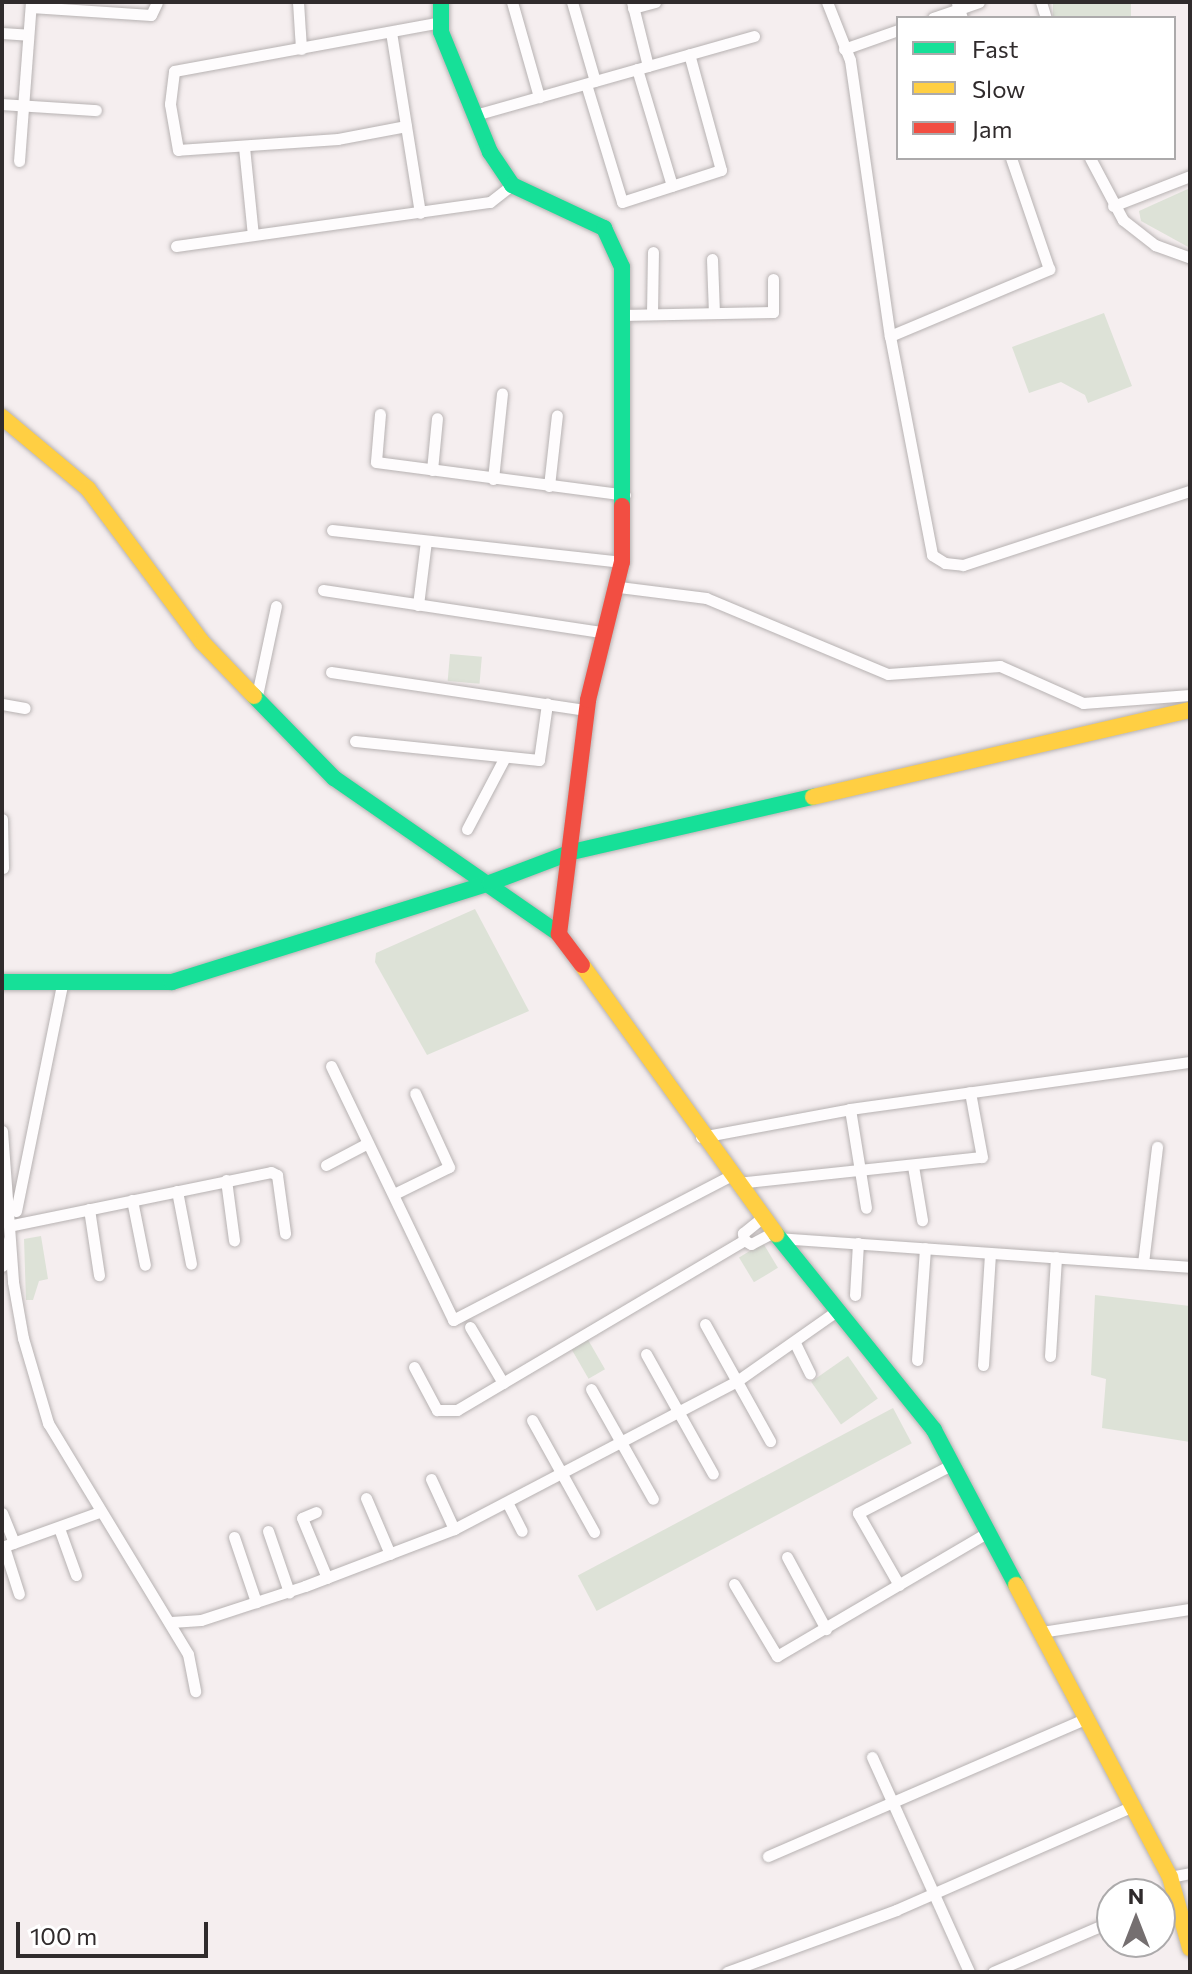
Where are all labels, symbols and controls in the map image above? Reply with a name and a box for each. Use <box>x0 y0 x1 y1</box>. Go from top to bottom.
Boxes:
legend <box>896 16 1176 160</box>
text: Fast <box>972 34 1019 63</box>
text: Slow <box>972 74 1025 103</box>
text: Jam <box>972 114 1012 143</box>
north arrow <box>1096 1878 1176 1958</box>
text: N <box>1128 1882 1144 1909</box>
scale bar <box>20 1906 212 1956</box>
text: 100 m <box>30 1921 97 1950</box>

